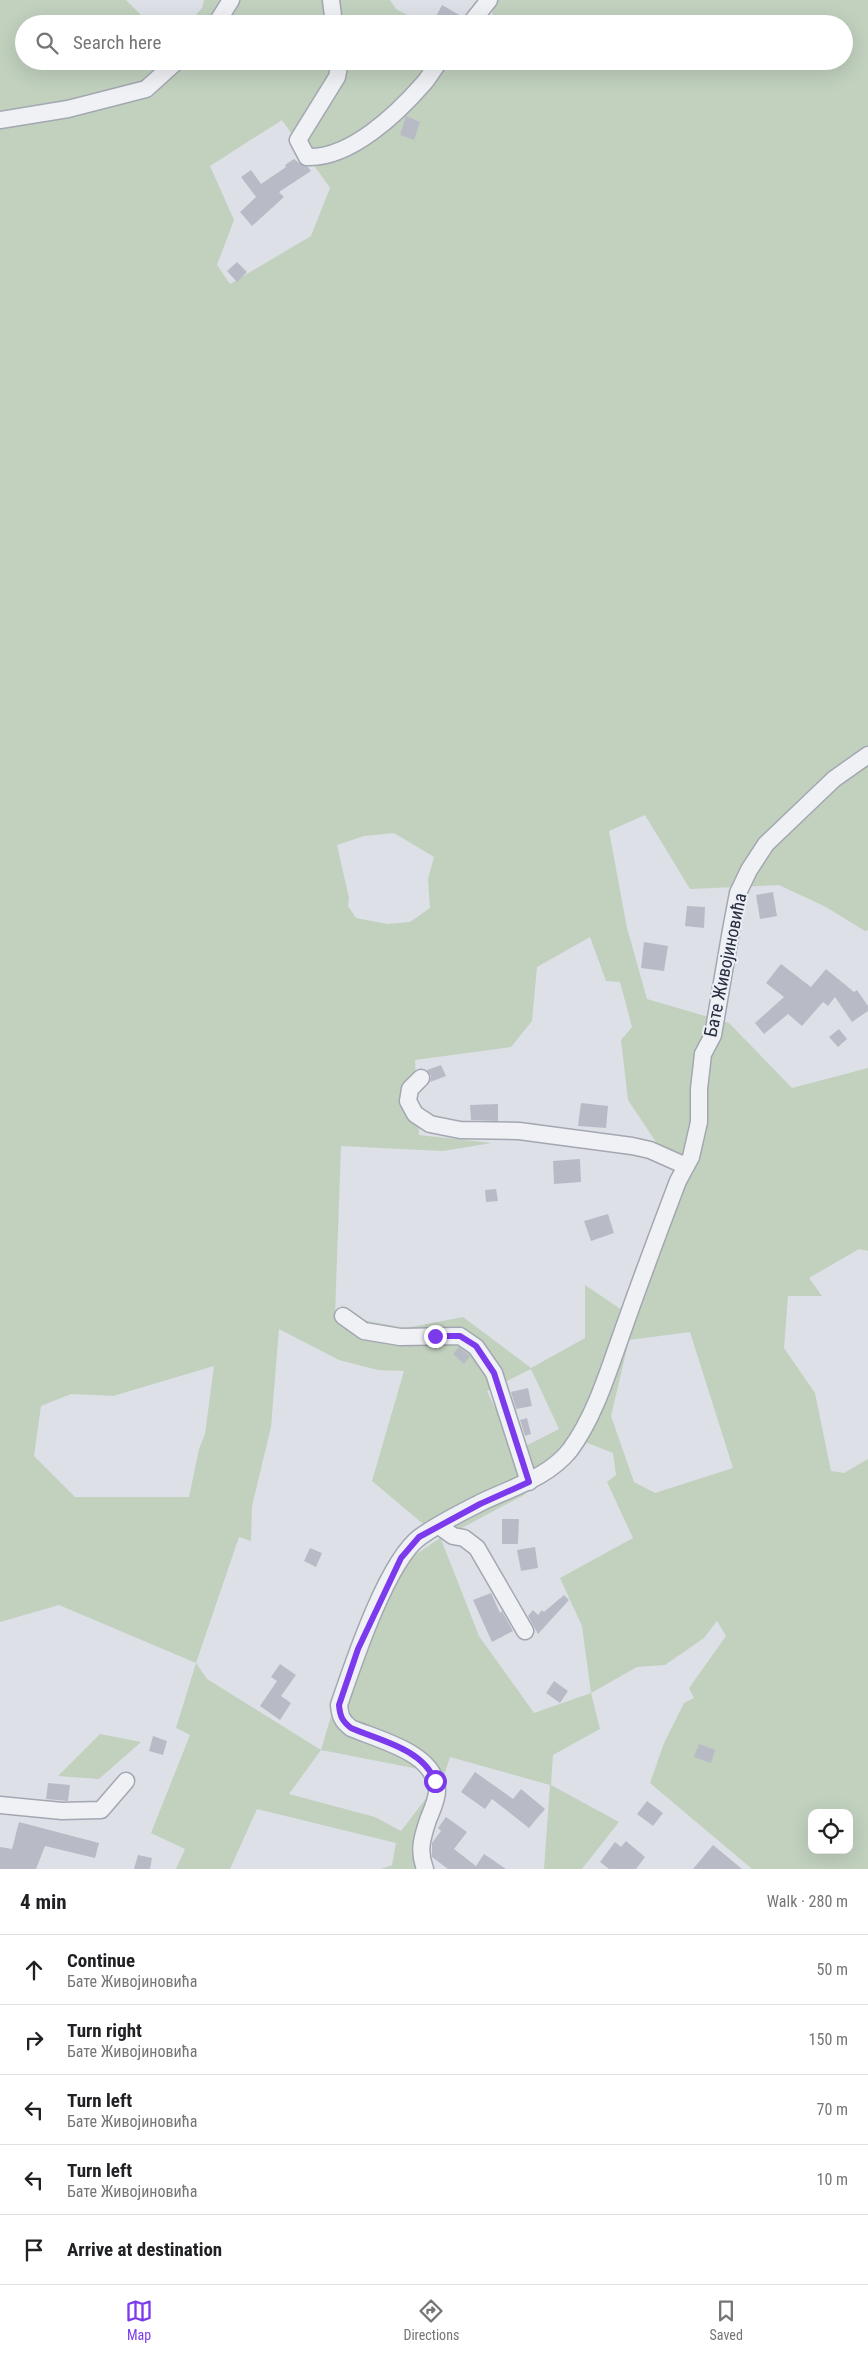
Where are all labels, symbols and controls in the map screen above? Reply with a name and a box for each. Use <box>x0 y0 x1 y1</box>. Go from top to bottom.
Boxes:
search box <box>15 15 853 70</box>
icon: search <box>33 29 61 57</box>
text: Search here <box>73 31 161 54</box>
street label: Бате Живојиновића <box>699 891 751 1039</box>
route end <box>424 1325 447 1348</box>
route start <box>424 1770 447 1793</box>
map controls <box>808 1809 853 1854</box>
button: locate <box>808 1809 853 1854</box>
text: 4 min <box>20 1890 67 1914</box>
text: Walk · 280 m <box>767 1892 848 1911</box>
text: Continue <box>67 1949 135 1972</box>
icon: ahead <box>20 1956 48 1984</box>
text: 50 m <box>816 1960 848 1979</box>
text: Бате Живојиновића <box>67 1972 197 1991</box>
text: Turn right <box>67 2019 142 2042</box>
icon: right <box>20 2026 48 2054</box>
text: 150 m <box>809 2030 848 2049</box>
text: Бате Живојиновића <box>67 2042 197 2061</box>
text: Turn left <box>67 2089 132 2112</box>
icon: left <box>20 2096 48 2124</box>
text: 70 m <box>816 2100 848 2119</box>
text: Бате Живојиновића <box>67 2112 197 2131</box>
text: Turn left <box>67 2159 132 2182</box>
icon: left <box>20 2166 48 2194</box>
text: 10 m <box>816 2170 848 2189</box>
text: Бате Живојиновића <box>67 2182 197 2201</box>
icon: arrive <box>20 2236 48 2264</box>
text: Arrive at destination <box>67 2238 222 2261</box>
tab: Map <box>125 2297 153 2343</box>
tab: Directions <box>403 2297 459 2343</box>
tab: Saved <box>710 2297 743 2343</box>

